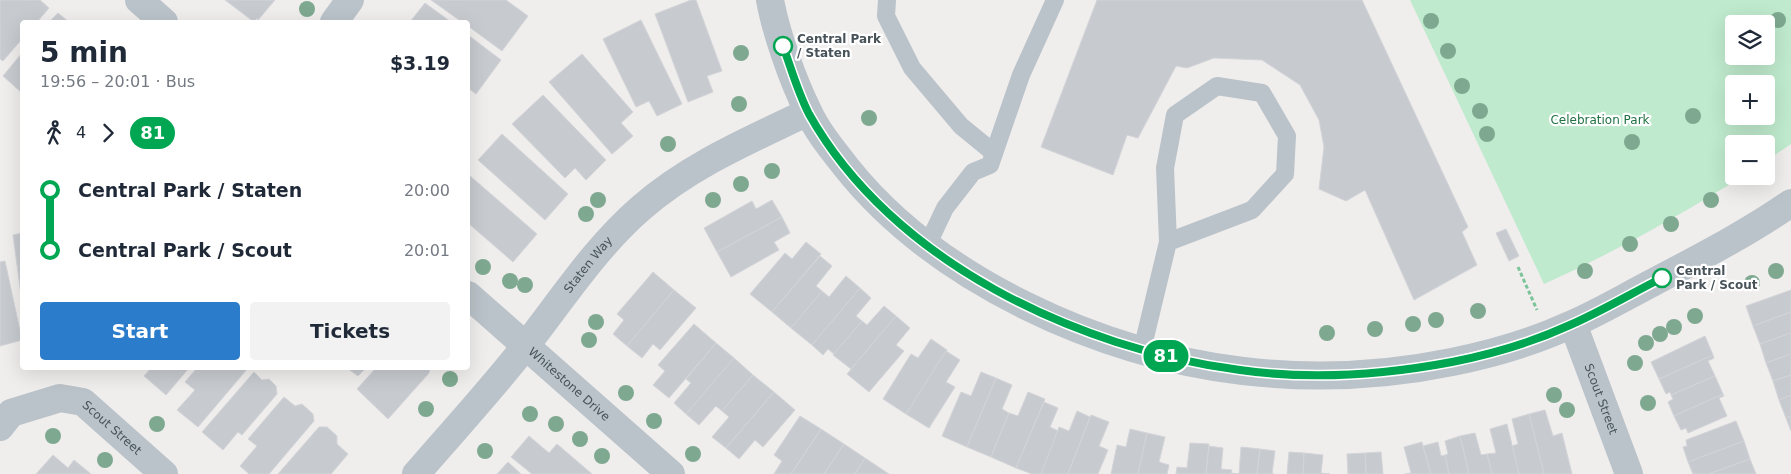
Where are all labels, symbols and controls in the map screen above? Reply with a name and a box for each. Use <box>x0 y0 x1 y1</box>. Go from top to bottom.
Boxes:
map controls <box>1725 15 1775 185</box>
button: layers <box>1725 15 1775 65</box>
place label: Central Park / Staten <box>797 32 882 60</box>
text: 5 min <box>40 36 128 69</box>
marker: Central Park / Staten <box>773 36 793 56</box>
text: $3.19 <box>390 52 450 74</box>
text: 19:56 – 20:01 · Bus <box>40 72 195 91</box>
button: + <box>1725 75 1775 125</box>
park label: Celebration Park <box>1550 113 1650 127</box>
icon: walk <box>40 119 68 147</box>
icon: forward <box>94 119 122 147</box>
text: 81 <box>140 122 165 143</box>
text: 4 <box>76 123 86 142</box>
button: − <box>1725 135 1775 185</box>
text: Central Park / Staten <box>78 179 302 201</box>
text: 20:00 <box>404 181 450 200</box>
street label: Staten Way <box>561 234 615 296</box>
text: Central Park / Scout <box>78 239 292 261</box>
text: 20:01 <box>404 241 450 260</box>
place label: Central Park / Scout <box>1676 264 1758 292</box>
marker: Central Park / Scout <box>1652 268 1672 288</box>
button: Start <box>40 302 240 360</box>
button: Tickets <box>250 302 450 360</box>
line badge: 81 <box>1144 340 1188 372</box>
street label: Whitestone Drive <box>526 345 613 424</box>
text: 81 <box>1153 345 1179 366</box>
street label: Scout Street <box>1581 362 1621 436</box>
street label: Scout Street <box>79 398 144 458</box>

